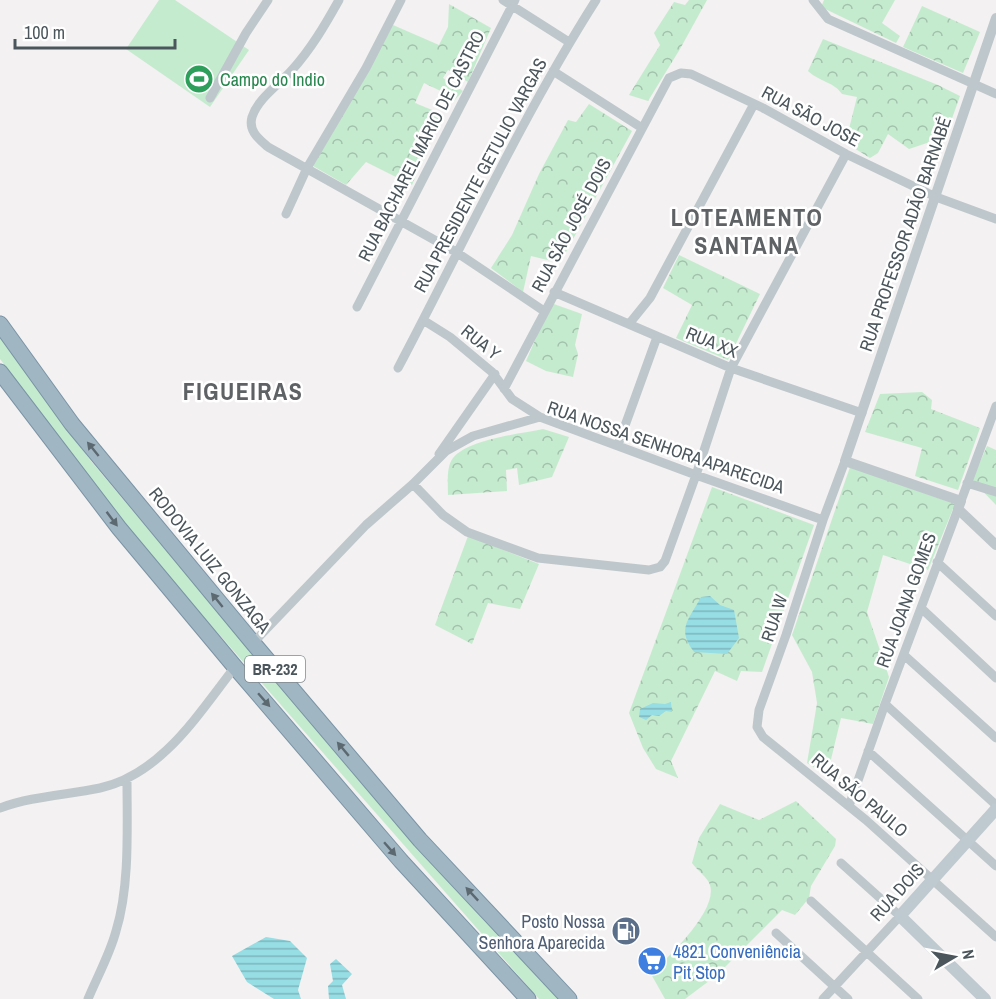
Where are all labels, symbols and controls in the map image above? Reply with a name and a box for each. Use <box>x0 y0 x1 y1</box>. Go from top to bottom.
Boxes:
scale bar <box>15 12 176 50</box>
text: 100 m <box>24 20 65 45</box>
street label: RUA BACHAREL MÁRIO DE CASTRO <box>352 26 490 266</box>
street label: RUA PRESIDENTE GETULIO VARGAS <box>407 53 553 297</box>
sports icon: Campo do Indio <box>183 63 215 95</box>
place label: Campo do Indio <box>220 67 325 92</box>
street label: RUA SÃO JOSE <box>757 80 865 152</box>
street label: RUA PROFESSOR ADÃO BARNABÉ <box>853 113 957 355</box>
street label: RUA SÃO JOSÉ DOIS <box>525 153 617 296</box>
district label: LOTEAMENTO SANTANA <box>671 201 823 261</box>
street label: RUA Y <box>456 318 506 366</box>
street label: RUA XX <box>682 320 742 364</box>
district label: FIGUEIRAS <box>183 375 303 407</box>
street label: RUA NOSSA SENHORA APARECIDA <box>544 395 788 499</box>
one-way arrow <box>87 442 100 457</box>
street label: RODOVIA LUIZ GONZAGA <box>143 482 277 638</box>
one-way arrow <box>105 511 117 526</box>
street label: RUA JOANA GOMES <box>870 529 942 671</box>
street label: RUA W <box>755 591 793 645</box>
one-way arrow <box>211 592 224 607</box>
road number: BR-232 <box>245 656 305 682</box>
one-way arrow <box>257 692 270 708</box>
one-way arrow <box>337 742 350 757</box>
street label: RUA SÃO PAULO <box>806 747 914 843</box>
one-way arrow <box>384 841 397 857</box>
street label: RUA DOIS <box>864 857 930 927</box>
one-way arrow <box>465 887 479 902</box>
place label: Posto Nossa Senhora Aparecida <box>479 909 605 955</box>
fuel station icon: Posto Nossa Senhora Aparecida <box>610 915 642 947</box>
north arrow <box>924 927 984 987</box>
place label: 4821 Conveniência Pit Stop <box>673 939 801 985</box>
supermarket icon: 4821 Conveniência Pit Stop <box>636 945 668 977</box>
text: N <box>957 948 980 961</box>

